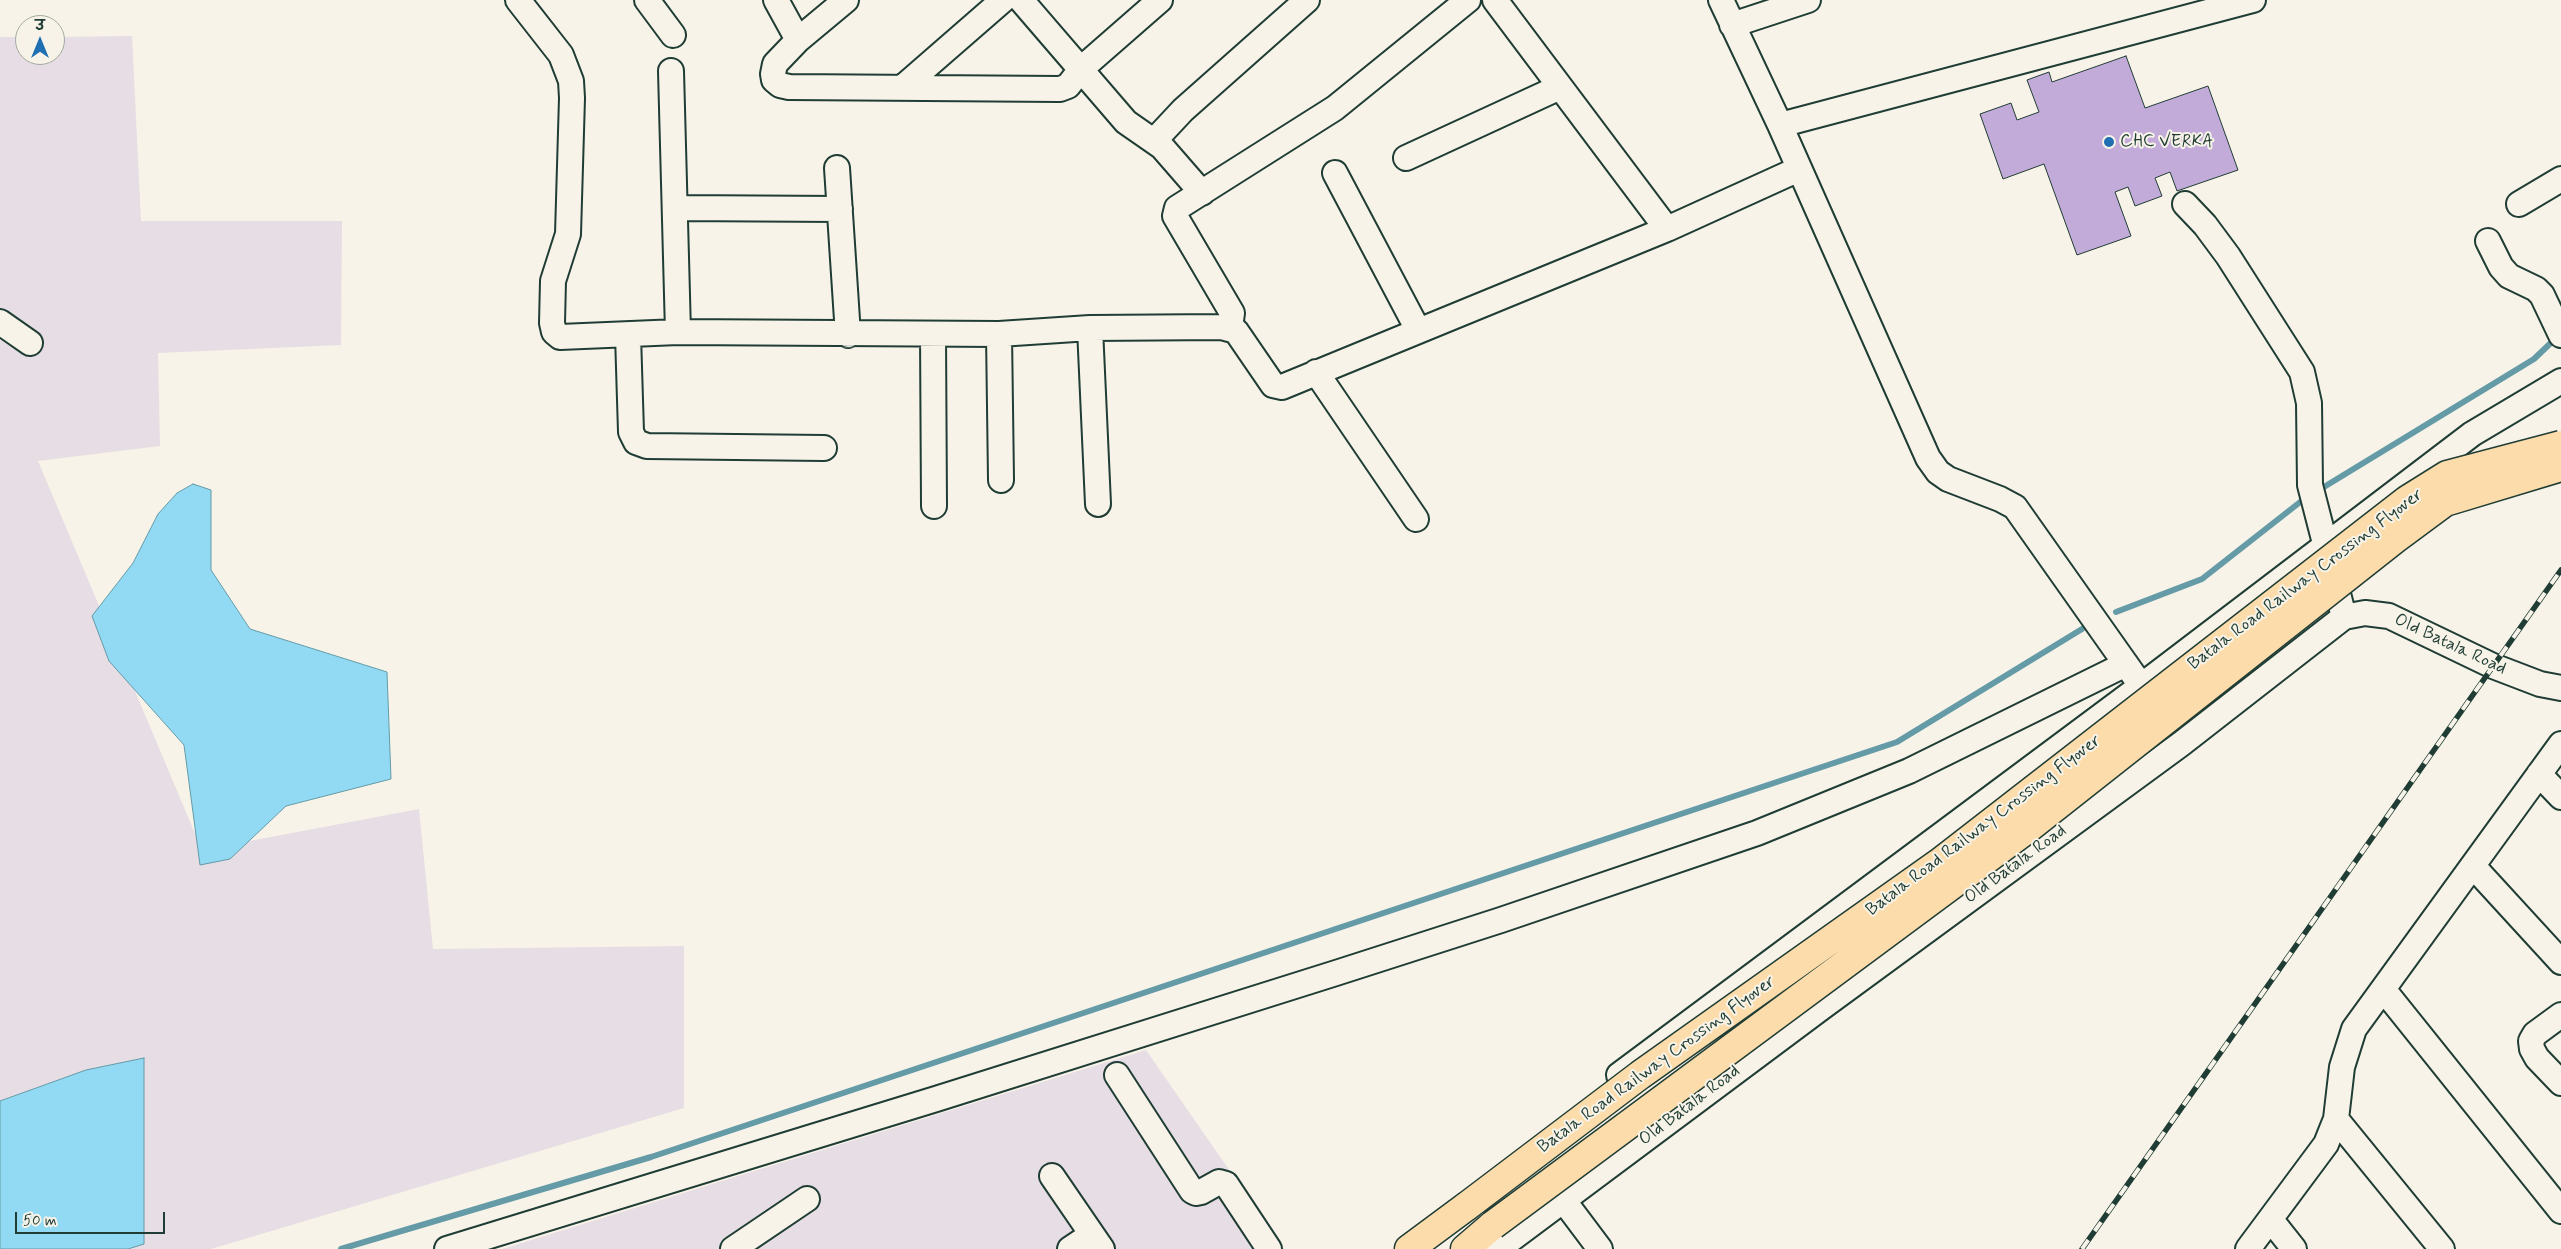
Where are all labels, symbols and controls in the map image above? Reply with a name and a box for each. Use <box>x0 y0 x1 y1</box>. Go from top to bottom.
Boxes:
north arrow <box>15 15 65 65</box>
text: उ <box>35 17 45 35</box>
place label: CHC VERKA <box>2120 131 2213 153</box>
marker: CHC VERKA <box>2102 135 2116 149</box>
street label: Batala Road Railway Crossing Flyover <box>2184 485 2428 675</box>
street label: Old Batala Road <box>2391 610 2509 680</box>
street label: Batala Road Railway Crossing Flyover <box>1862 731 2106 921</box>
street label: Old Batala Road <box>1961 821 2071 909</box>
street label: Batala Road Railway Crossing Flyover <box>1534 971 1780 1159</box>
street label: Old Batala Road <box>1635 1061 1745 1151</box>
scale bar <box>18 1202 168 1234</box>
text: 50 m <box>23 1211 57 1231</box>

